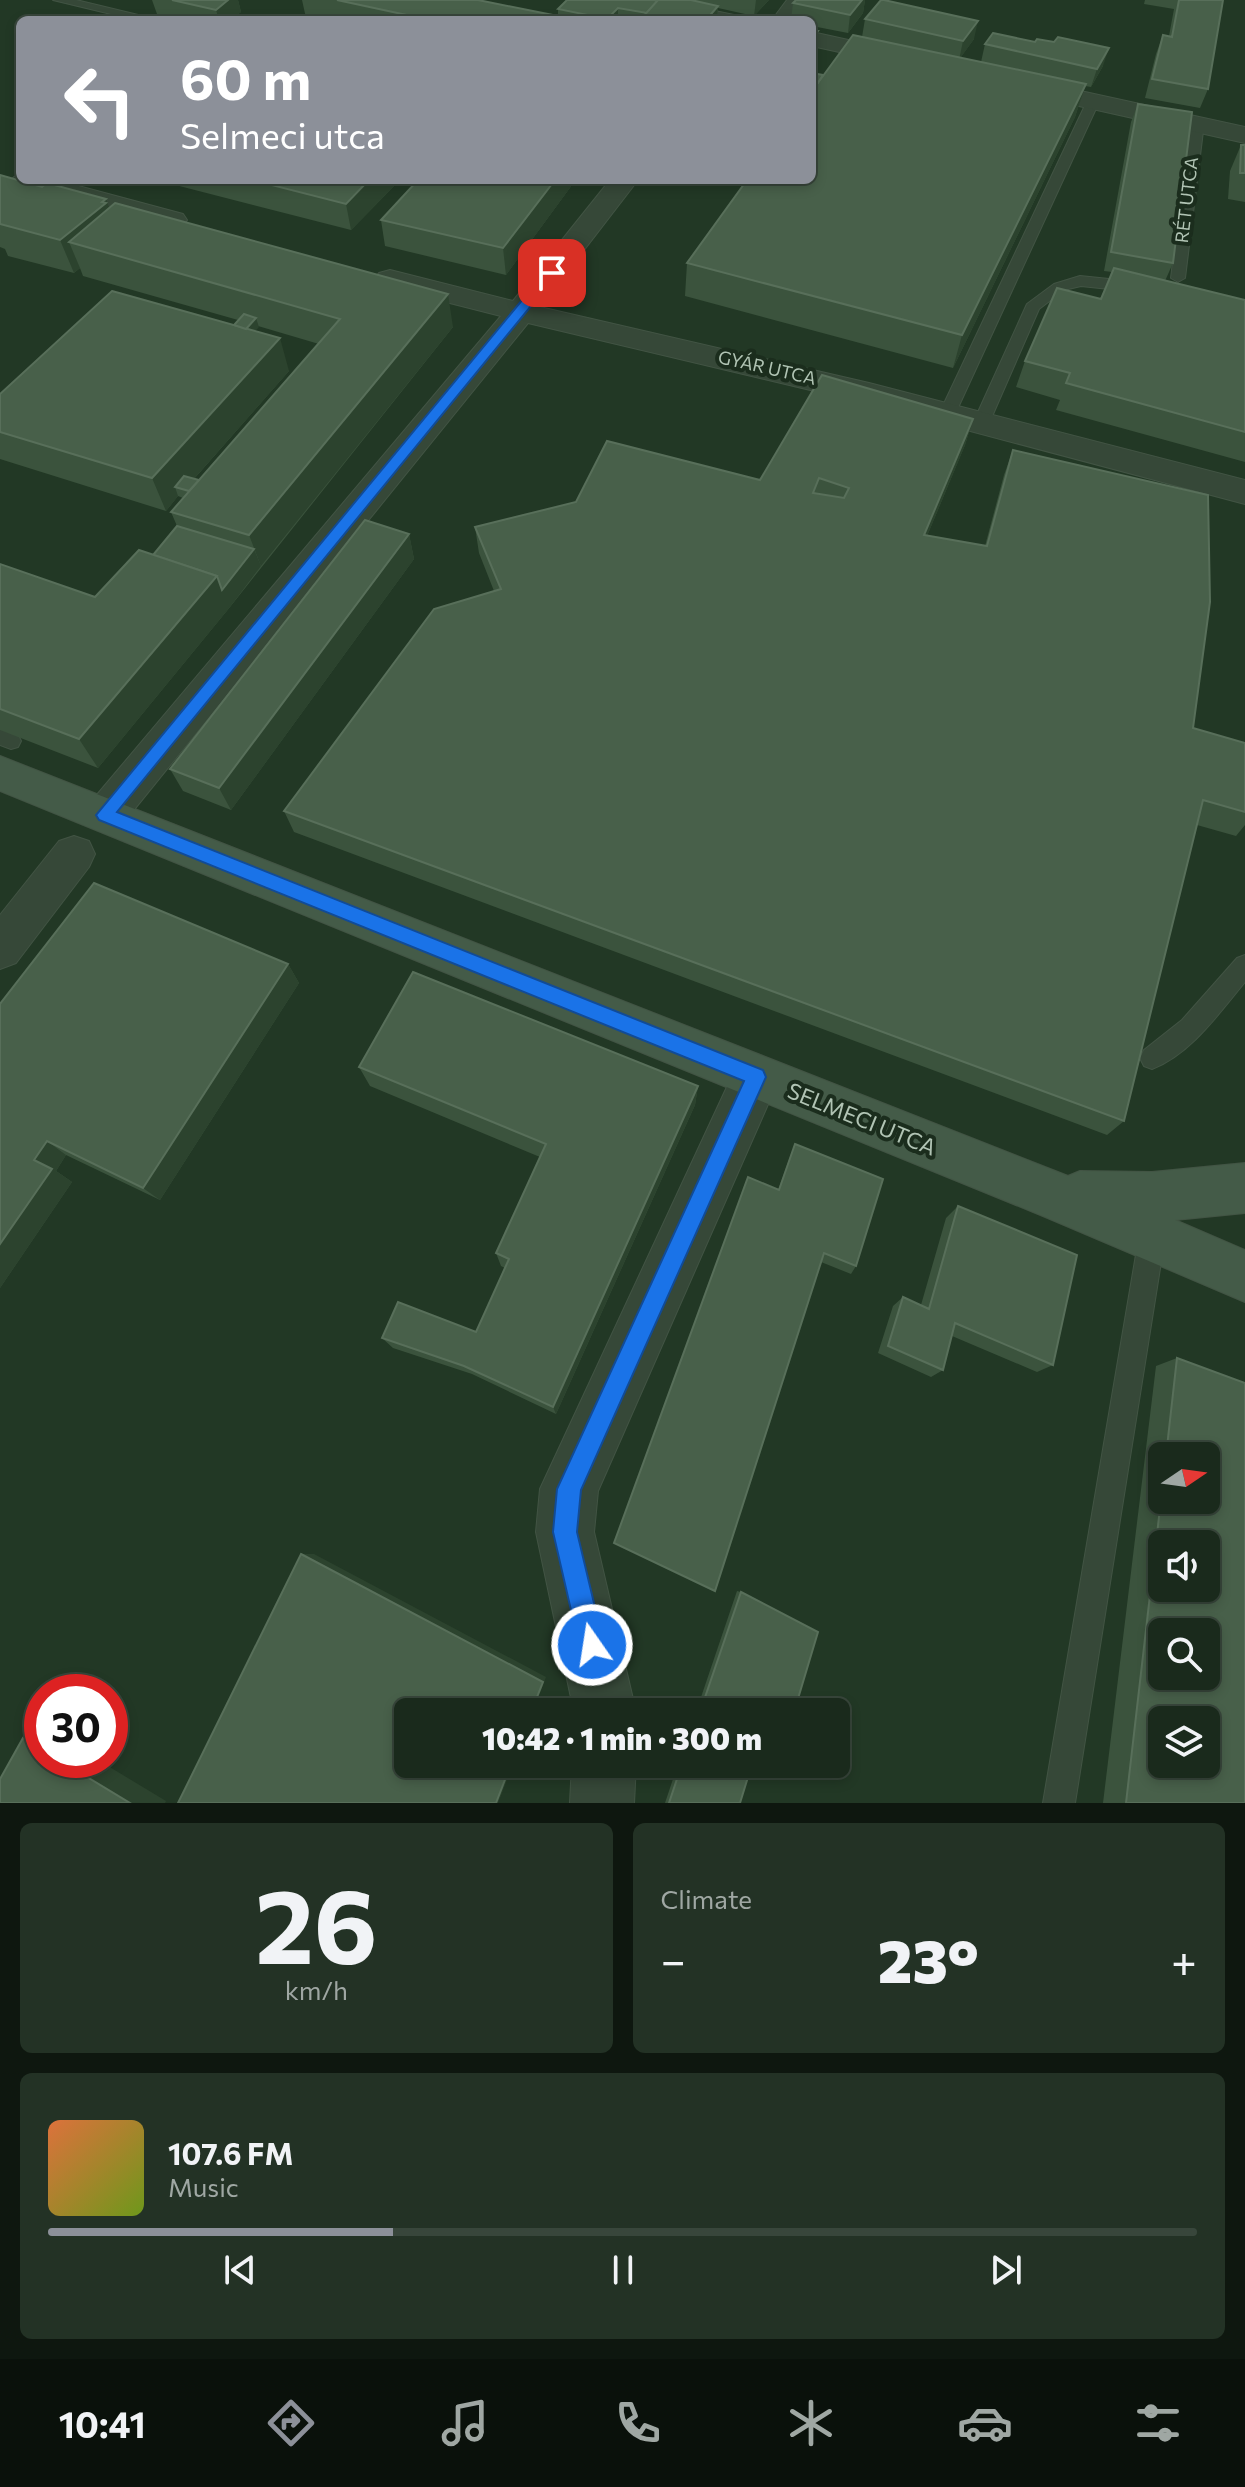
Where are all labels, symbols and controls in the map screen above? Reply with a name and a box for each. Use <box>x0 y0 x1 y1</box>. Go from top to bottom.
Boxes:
text: 60 m <box>180 43 311 112</box>
icon: left <box>48 48 152 152</box>
text: Selmeci utca <box>180 112 385 156</box>
street label: RÉT UTCA <box>1170 156 1202 244</box>
pin <box>518 239 586 307</box>
icon: arrive <box>530 251 574 295</box>
street label: GYÁR UTCA <box>716 345 818 389</box>
street label: SELMECI UTCA <box>784 1076 940 1161</box>
north arrow <box>1148 1442 1220 1514</box>
map controls <box>1148 1442 1220 1778</box>
button: sound <box>1148 1530 1220 1602</box>
position arrow <box>550 1603 634 1687</box>
button: search <box>1148 1618 1220 1690</box>
speed limit sign: 30 <box>24 1674 128 1778</box>
button: layers <box>1148 1706 1220 1778</box>
text: 10:42 · 1 min · 300 m <box>482 1719 762 1756</box>
text: 26 <box>255 1858 378 1985</box>
text: Climate <box>661 1883 752 1914</box>
text: 23° <box>878 1922 979 1995</box>
text: − <box>661 1932 686 1986</box>
text: + <box>1171 1932 1197 1986</box>
text: km/h <box>285 1974 348 2005</box>
text: 107.6 FM <box>168 2134 293 2171</box>
text: Music <box>168 2171 239 2202</box>
icon: previous <box>218 2248 262 2292</box>
icon: pause <box>601 2248 645 2292</box>
icon: next <box>984 2248 1028 2292</box>
icon: directions <box>263 2395 319 2451</box>
icon: music <box>437 2395 493 2451</box>
icon: phone <box>610 2395 666 2451</box>
icon: climate <box>783 2395 839 2451</box>
icon: car <box>957 2395 1013 2451</box>
icon: filters <box>1130 2395 1186 2451</box>
text: 10:41 <box>59 2401 146 2445</box>

